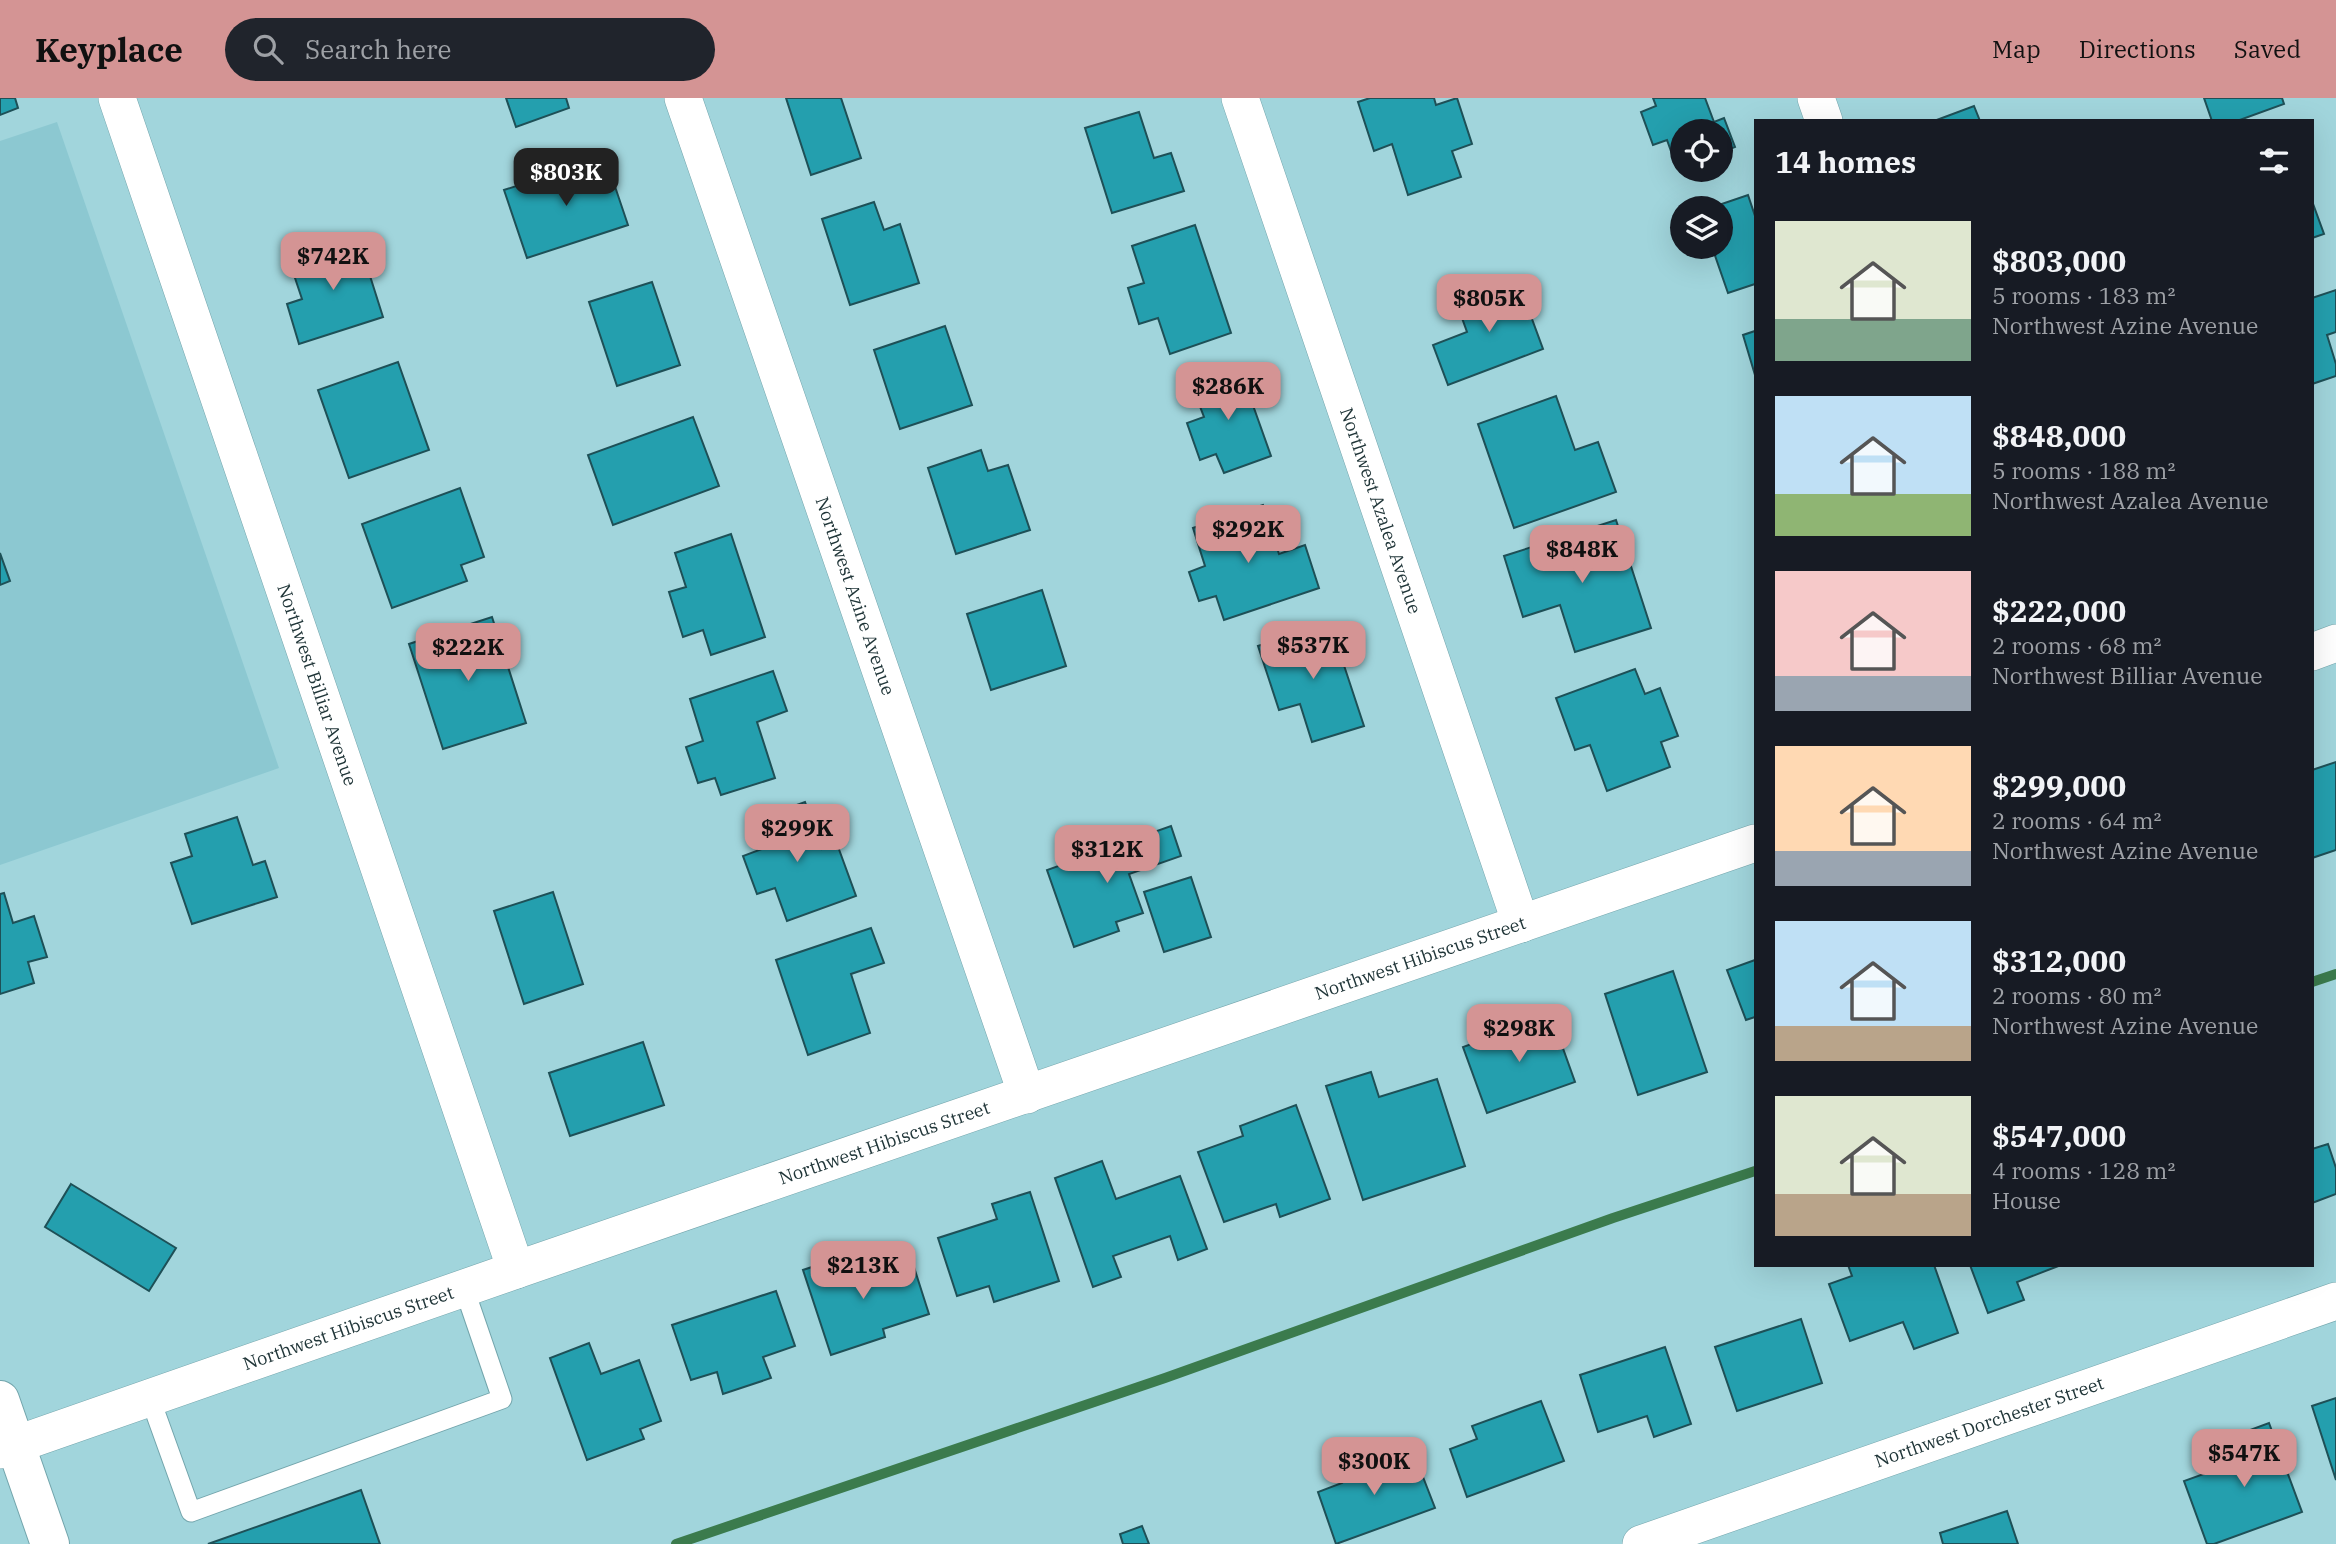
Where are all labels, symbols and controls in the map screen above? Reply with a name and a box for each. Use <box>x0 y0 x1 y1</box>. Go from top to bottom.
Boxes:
search box <box>225 18 715 81</box>
text: Keyplace <box>35 28 183 71</box>
icon: search <box>249 30 287 68</box>
text: Search here <box>305 32 452 66</box>
text: Map <box>1992 33 2041 65</box>
text: Directions <box>2079 33 2196 65</box>
text: Saved <box>2234 33 2301 65</box>
map controls <box>1670 119 1733 259</box>
button: locate <box>1670 119 1733 182</box>
text: 14 homes <box>1775 142 1916 181</box>
icon: filters <box>2255 142 2293 180</box>
pin: $803K <box>517 148 615 208</box>
text: $803K <box>530 156 602 186</box>
button: layers <box>1670 196 1733 259</box>
pin: $742K <box>284 232 382 292</box>
text: $742K <box>297 240 369 270</box>
text: $803,000 <box>1992 241 2126 280</box>
icon: home <box>1831 249 1915 333</box>
pin: $805K <box>1440 274 1538 334</box>
text: 5 rooms · 183 m² <box>1992 280 2175 310</box>
text: $805K <box>1453 282 1525 312</box>
text: Northwest Azine Avenue <box>1992 310 2258 340</box>
pin: $286K <box>1179 362 1277 422</box>
text: $286K <box>1192 370 1264 400</box>
street label: Northwest Azalea Avenue <box>1335 404 1427 617</box>
text: $848,000 <box>1992 416 2126 455</box>
icon: home <box>1831 424 1915 508</box>
text: 5 rooms · 188 m² <box>1992 455 2175 485</box>
text: Northwest Azalea Avenue <box>1992 485 2269 515</box>
street label: Northwest Azine Avenue <box>810 494 900 698</box>
pin: $292K <box>1199 505 1297 565</box>
text: $292K <box>1212 513 1284 543</box>
pin: $848K <box>1533 526 1631 585</box>
text: $848K <box>1546 533 1618 563</box>
street label: Northwest Billiar Avenue <box>272 581 362 789</box>
text: $222,000 <box>1992 591 2126 630</box>
icon: home <box>1831 599 1915 683</box>
pin: $537K <box>1264 622 1362 681</box>
pin: $222K <box>419 624 517 683</box>
text: $537K <box>1277 629 1349 659</box>
text: 2 rooms · 68 m² <box>1992 630 2162 660</box>
text: $222K <box>432 631 504 661</box>
text: Northwest Billiar Avenue <box>1992 660 2263 690</box>
text: $299,000 <box>1992 766 2126 805</box>
icon: home <box>1831 774 1915 858</box>
pin: $299K <box>748 804 846 864</box>
text: 2 rooms · 64 m² <box>1992 805 2162 835</box>
text: $299K <box>761 812 833 842</box>
pin: $312K <box>1058 826 1156 885</box>
text: $312K <box>1071 833 1143 863</box>
text: Northwest Azine Avenue <box>1992 835 2258 865</box>
street label: Northwest Hibiscus Street <box>1312 911 1529 1005</box>
text: $312,000 <box>1992 941 2126 980</box>
icon: home <box>1831 949 1915 1033</box>
text: 2 rooms · 80 m² <box>1992 980 2162 1010</box>
pin: $298K <box>1470 1004 1568 1064</box>
text: Northwest Azine Avenue <box>1992 1010 2258 1040</box>
text: $298K <box>1483 1012 1555 1042</box>
street label: Northwest Hibiscus Street <box>776 1096 993 1190</box>
text: $547,000 <box>1992 1116 2126 1155</box>
icon: home <box>1831 1124 1915 1208</box>
text: 4 rooms · 128 m² <box>1992 1155 2175 1185</box>
text: House <box>1992 1185 2061 1215</box>
pin: $213K <box>814 1242 912 1301</box>
text: $213K <box>827 1249 899 1279</box>
street label: Northwest Hibiscus Street <box>240 1281 457 1375</box>
street label: Northwest Dorchester Street <box>1872 1371 2107 1472</box>
pin: $547K <box>2195 1430 2293 1489</box>
text: $547K <box>2208 1437 2280 1467</box>
pin: $300K <box>1325 1438 1423 1497</box>
text: $300K <box>1338 1445 1410 1475</box>

